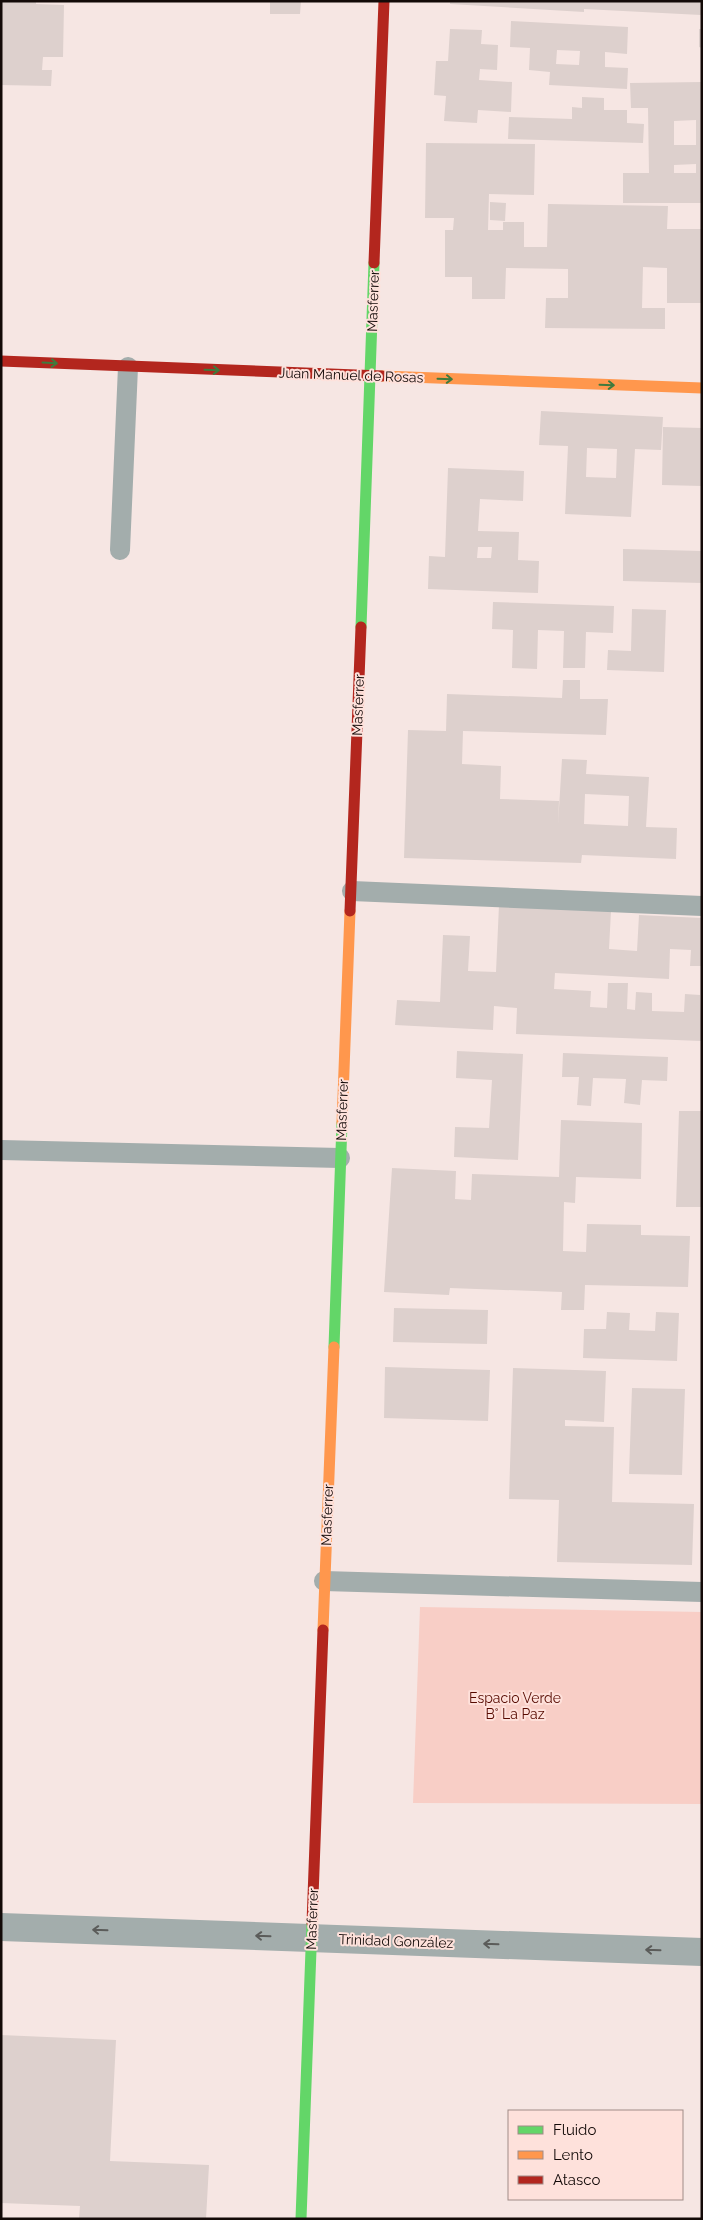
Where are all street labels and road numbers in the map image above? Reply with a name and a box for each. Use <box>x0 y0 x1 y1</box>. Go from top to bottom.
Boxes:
street label: Masferrer <box>364 270 382 332</box>
street label: Juan Manuel de Rosas <box>278 364 424 386</box>
street label: Masferrer <box>349 674 367 736</box>
street label: Masferrer <box>333 1079 351 1141</box>
street label: Masferrer <box>318 1484 336 1546</box>
street label: Masferrer <box>303 1888 321 1950</box>
street label: Trinidad González <box>338 1931 454 1951</box>

